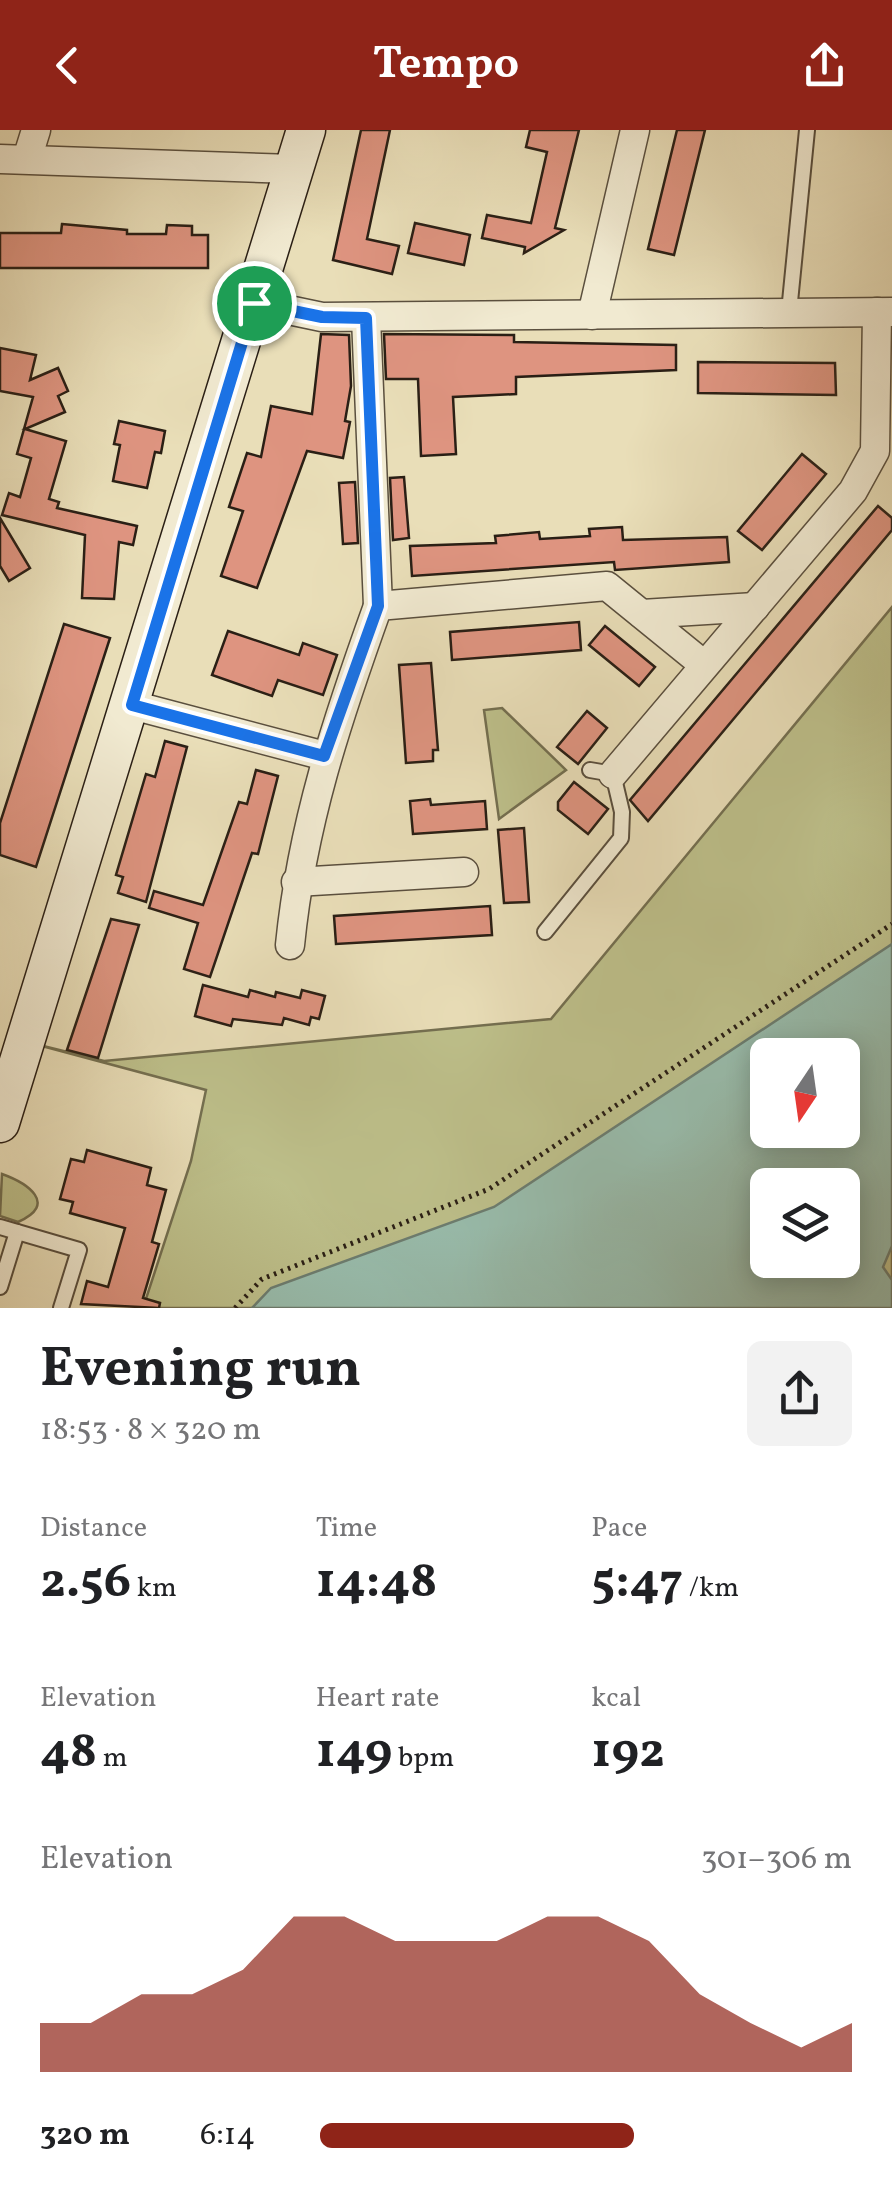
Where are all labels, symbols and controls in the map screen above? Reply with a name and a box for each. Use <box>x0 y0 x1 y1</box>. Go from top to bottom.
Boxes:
text: Tempo <box>373 34 519 97</box>
icon: back <box>40 38 95 93</box>
icon: share <box>797 38 852 93</box>
pin <box>212 261 297 346</box>
icon: arrive <box>227 276 282 331</box>
north arrow <box>750 1038 860 1148</box>
map controls <box>750 1038 860 1278</box>
button: layers <box>750 1168 860 1278</box>
text: Evening run <box>40 1333 361 1409</box>
button: share <box>747 1341 852 1446</box>
text: 18:53 · 8 × 320 m <box>40 1409 261 1453</box>
text: Distance <box>40 1509 147 1548</box>
text: Time <box>316 1509 377 1548</box>
text: Pace <box>591 1509 647 1548</box>
text: 2.56 <box>40 1548 131 1618</box>
text: 14:48 <box>316 1548 437 1618</box>
text: 5:47 <box>591 1548 683 1618</box>
text: km <box>131 1569 177 1608</box>
text: /km <box>683 1569 739 1608</box>
text: Elevation <box>40 1679 156 1718</box>
text: Heart rate <box>316 1679 439 1718</box>
text: kcal <box>591 1679 641 1718</box>
text: 48 <box>40 1718 97 1788</box>
text: 149 <box>316 1718 392 1788</box>
text: 192 <box>591 1718 665 1788</box>
text: m <box>97 1739 127 1778</box>
text: bpm <box>392 1739 454 1778</box>
text: Elevation <box>40 1838 173 1882</box>
text: 301–306 m <box>701 1838 852 1882</box>
text: 320 m <box>40 2114 130 2158</box>
text: 6:14 <box>200 2114 255 2158</box>

